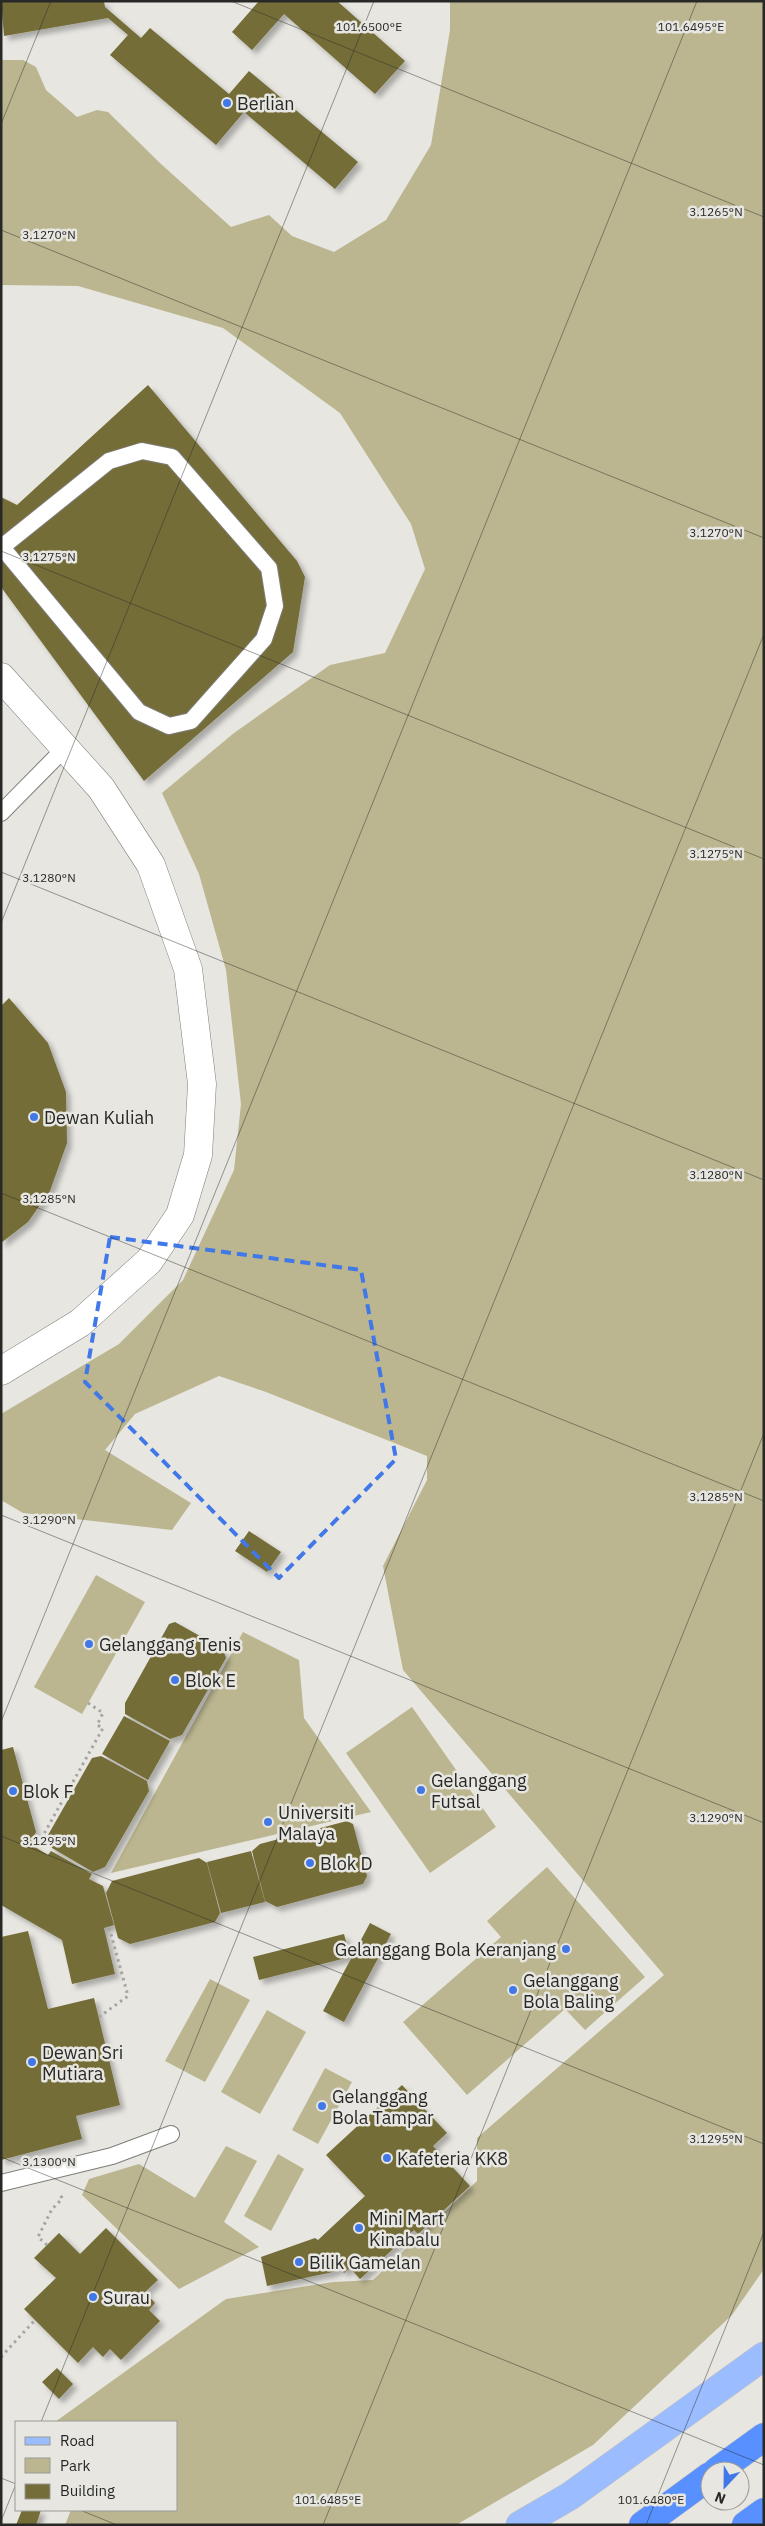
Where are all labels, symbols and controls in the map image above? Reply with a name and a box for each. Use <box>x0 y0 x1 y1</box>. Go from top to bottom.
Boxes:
text: 101.6500°E <box>336 19 402 34</box>
text: 101.6495°E <box>658 19 724 34</box>
place label: Berlian <box>237 92 294 115</box>
marker: Berlian <box>221 97 233 109</box>
text: 3.1265°N <box>689 204 743 219</box>
text: 3.1270°N <box>22 227 76 242</box>
text: 3.1270°N <box>689 525 743 540</box>
text: 3.1275°N <box>22 549 76 564</box>
text: 3.1275°N <box>689 846 743 861</box>
text: 3.1280°N <box>22 870 76 885</box>
place label: Dewan Kuliah <box>44 1106 154 1129</box>
marker: Dewan Kuliah <box>28 1111 40 1123</box>
text: 3.1280°N <box>689 1167 743 1182</box>
text: 3.1285°N <box>22 1191 76 1206</box>
text: 3.1285°N <box>689 1489 743 1504</box>
text: 3.1290°N <box>22 1512 76 1527</box>
place label: Gelanggang Tenis <box>99 1633 241 1656</box>
marker: Gelanggang Tenis <box>83 1638 95 1650</box>
place label: Blok E <box>185 1669 236 1692</box>
marker: Blok E <box>169 1674 181 1686</box>
place label: Gelanggang Futsal <box>431 1769 527 1813</box>
place label: Blok F <box>23 1780 74 1803</box>
marker: Gelanggang Futsal <box>415 1784 427 1796</box>
marker: Blok F <box>7 1785 19 1797</box>
place label: Universiti Malaya <box>278 1801 354 1845</box>
text: 3.1290°N <box>689 1810 743 1825</box>
marker: Universiti Malaya <box>262 1816 274 1828</box>
text: 3.1295°N <box>22 1833 76 1848</box>
place label: Blok D <box>320 1852 373 1875</box>
marker: Blok D <box>304 1857 316 1869</box>
place label: Gelanggang Bola Keranjang <box>335 1938 556 1961</box>
marker: Gelanggang Bola Keranjang <box>560 1943 572 1955</box>
place label: Gelanggang Bola Baling <box>523 1969 619 2013</box>
marker: Gelanggang Bola Baling <box>507 1984 519 1996</box>
place label: Dewan Sri Mutiara <box>42 2041 123 2085</box>
marker: Dewan Sri Mutiara <box>26 2056 38 2068</box>
place label: Gelanggang Bola Tampar <box>332 2085 434 2129</box>
marker: Gelanggang Bola Tampar <box>316 2100 328 2112</box>
text: 3.1295°N <box>689 2131 743 2146</box>
place label: Kafeteria KK8 <box>397 2147 508 2170</box>
marker: Kafeteria KK8 <box>381 2152 393 2164</box>
text: 3.1300°N <box>22 2154 76 2169</box>
place label: Mini Mart Kinabalu <box>369 2207 444 2251</box>
marker: Mini Mart Kinabalu <box>353 2222 365 2234</box>
place label: Bilik Gamelan <box>309 2251 421 2274</box>
marker: Bilik Gamelan <box>293 2256 305 2268</box>
place label: Surau <box>103 2286 150 2309</box>
marker: Surau <box>87 2291 99 2303</box>
legend <box>15 2421 178 2511</box>
text: Road <box>60 2431 95 2450</box>
text: Park <box>60 2456 90 2475</box>
north arrow <box>700 2461 750 2511</box>
text: Building <box>60 2481 115 2500</box>
text: N <box>712 2488 728 2508</box>
text: 101.6485°E <box>295 2492 361 2507</box>
text: 101.6480°E <box>618 2492 684 2507</box>

